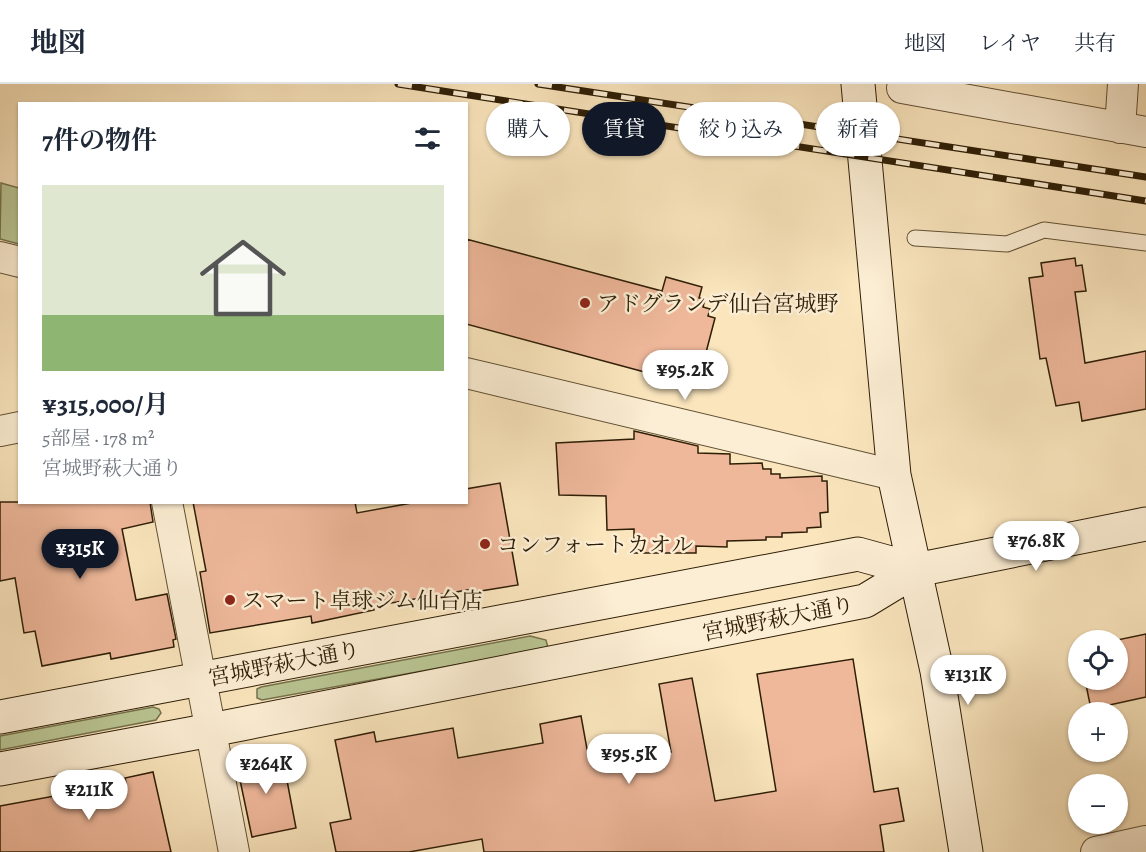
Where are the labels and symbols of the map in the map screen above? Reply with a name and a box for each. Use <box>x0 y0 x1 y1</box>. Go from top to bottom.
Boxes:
place label: アドグランデ仙台宮城野 <box>597 289 839 319</box>
marker: アドグランデ仙台宮城野 <box>578 296 592 310</box>
pin: ¥95.2K <box>636 350 734 401</box>
pin: ¥76.8K <box>987 521 1085 572</box>
pin: ¥315K <box>38 529 122 580</box>
place label: コンフォートカオル <box>497 530 693 560</box>
marker: コンフォートカオル <box>478 537 492 551</box>
place label: スマート卓球ジム仙台店 <box>242 586 483 616</box>
street label: 宮城野萩大通り <box>700 590 857 648</box>
marker: スマート卓球ジム仙台店 <box>223 593 237 607</box>
street label: 宮城野萩大通り <box>206 635 363 693</box>
pin: ¥131K <box>926 655 1010 706</box>
pin: ¥95.5K <box>580 734 678 785</box>
pin: ¥264K <box>224 744 308 795</box>
pin: ¥211K <box>47 770 131 821</box>

